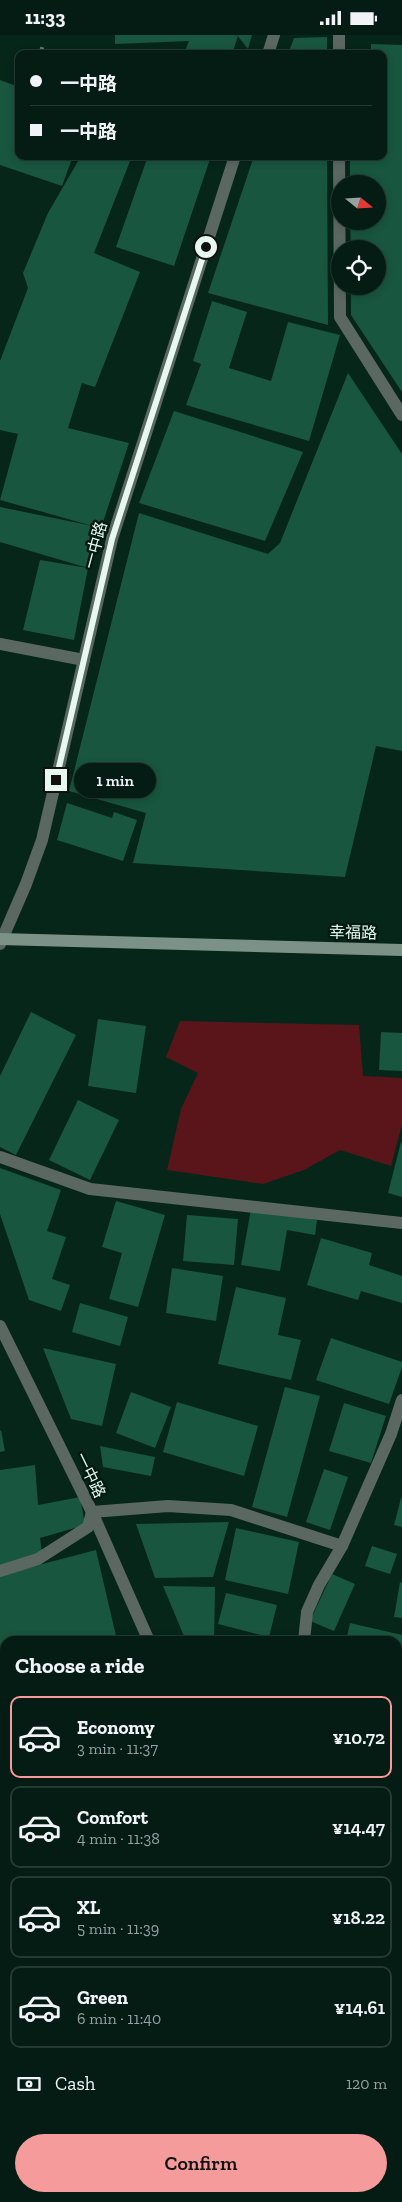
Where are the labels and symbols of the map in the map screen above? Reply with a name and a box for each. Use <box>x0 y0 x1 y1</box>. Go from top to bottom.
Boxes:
north arrow <box>331 175 386 230</box>
route start <box>195 236 217 258</box>
street label: 一中路 <box>80 519 111 571</box>
callout: 1 min <box>74 763 156 797</box>
route end <box>45 769 67 791</box>
street label: 幸福路 <box>329 923 377 942</box>
street label: 一中路 <box>71 1449 110 1501</box>

